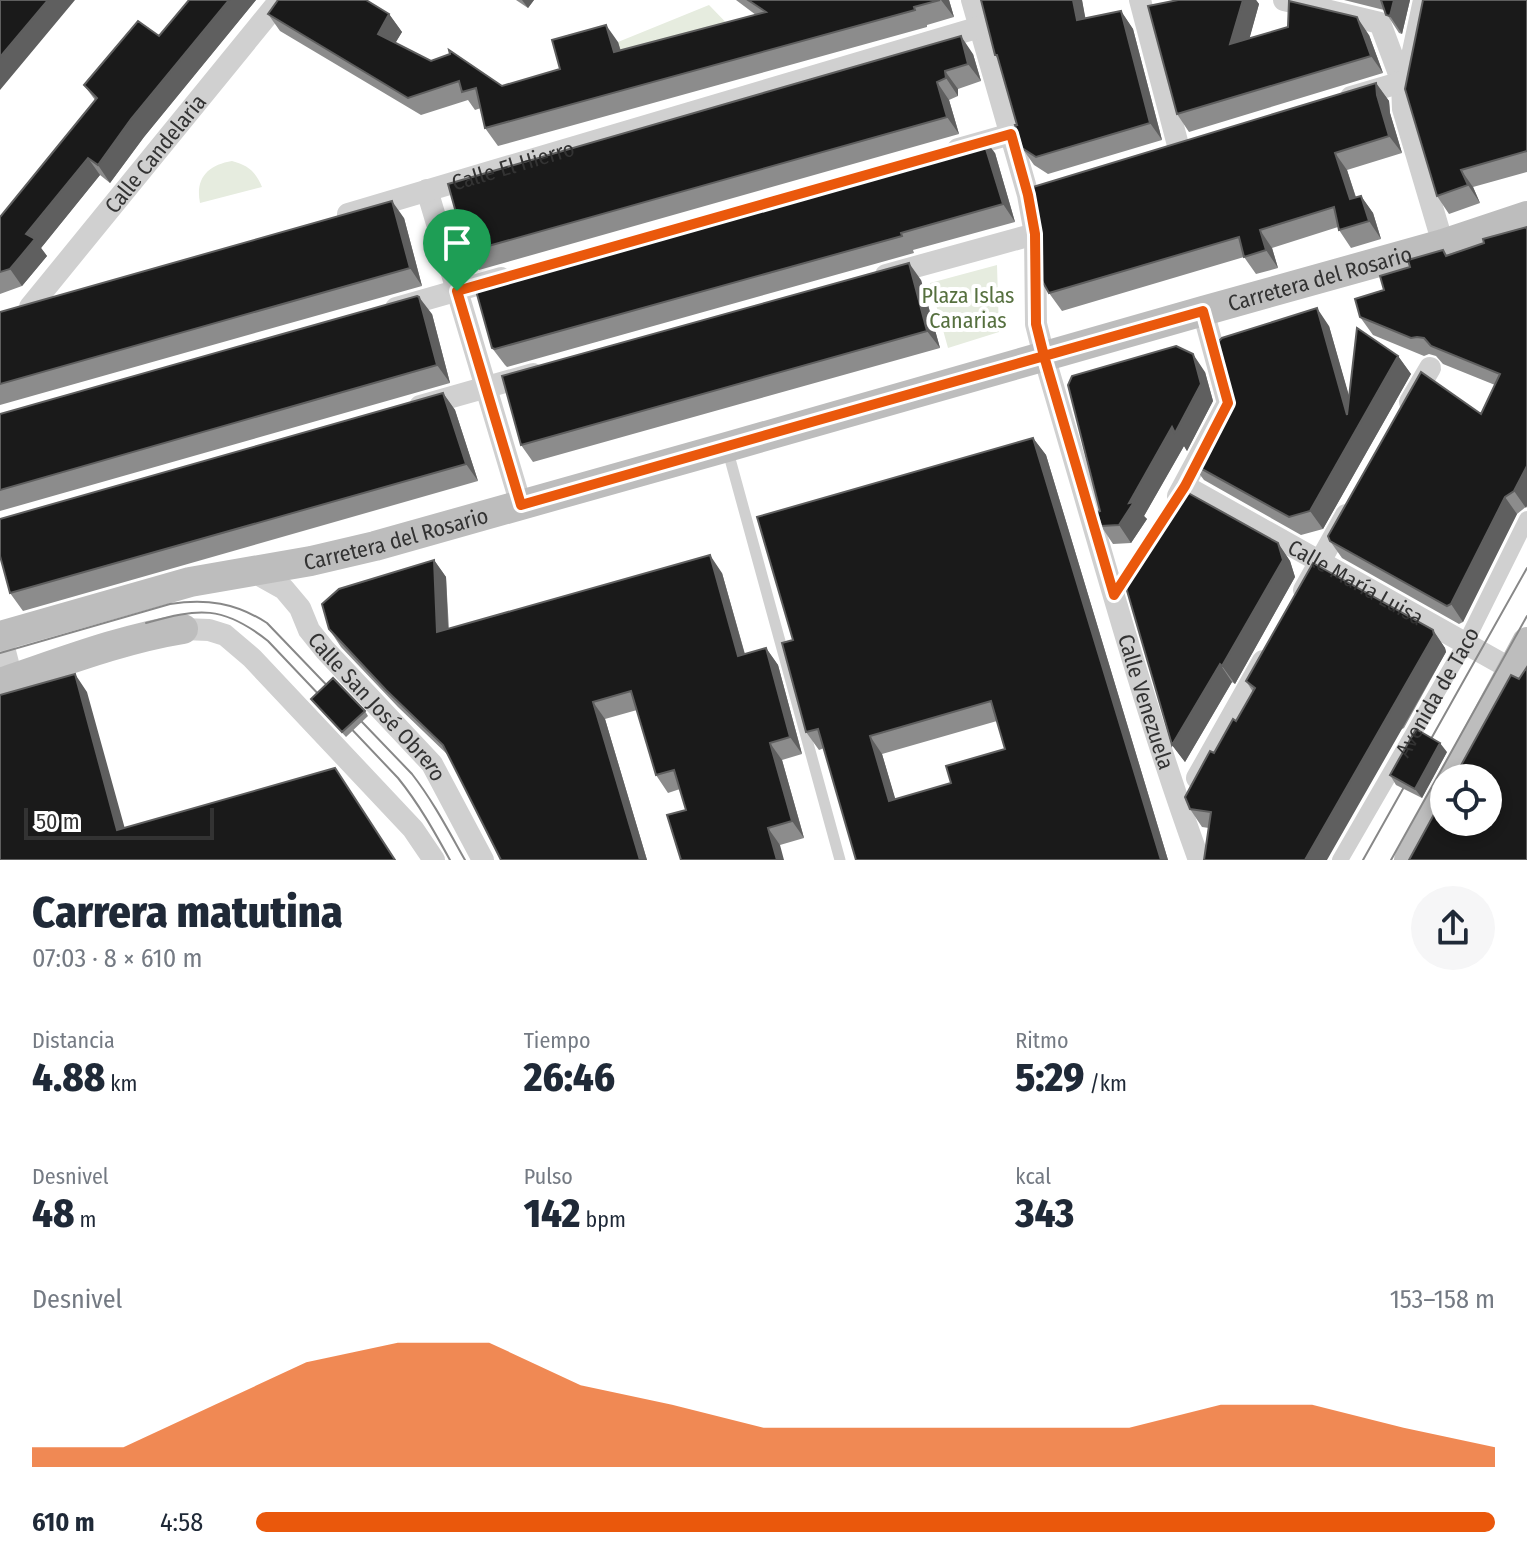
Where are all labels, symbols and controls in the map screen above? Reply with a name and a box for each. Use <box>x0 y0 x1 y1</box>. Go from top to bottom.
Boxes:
street label: Calle Candelaria <box>99 88 211 218</box>
street label: Calle El Hierro <box>449 134 577 196</box>
pin <box>423 209 491 291</box>
icon: arrive <box>435 221 479 265</box>
street label: Carretera del Rosario <box>1225 240 1415 317</box>
park label: Plaza Islas Canarias <box>921 282 1015 334</box>
street label: Carretera del Rosario <box>302 501 491 576</box>
street label: Calle María Luisa <box>1283 533 1428 631</box>
street label: Avenida de Taco <box>1389 623 1485 762</box>
street label: Calle San José Obrero <box>303 627 452 786</box>
street label: Calle Venezuela <box>1112 631 1180 773</box>
map controls <box>1430 764 1502 836</box>
button: locate <box>1430 764 1502 836</box>
scale bar <box>24 804 214 840</box>
text: 50 m <box>36 808 80 835</box>
text: Carrera matutina <box>32 886 343 939</box>
button: share <box>1411 886 1495 970</box>
text: 07:03 · 8 × 610 m <box>32 943 202 974</box>
text: Distancia <box>32 1027 115 1054</box>
text: Tiempo <box>524 1027 590 1054</box>
text: Ritmo <box>1015 1027 1069 1054</box>
text: 4.88 <box>32 1054 105 1102</box>
text: 26:46 <box>524 1054 615 1102</box>
text: 5:29 <box>1015 1054 1084 1102</box>
text: km <box>105 1070 138 1097</box>
text: /km <box>1084 1070 1127 1097</box>
text: Desnivel <box>32 1163 109 1190</box>
text: Pulso <box>524 1163 573 1190</box>
text: kcal <box>1015 1163 1051 1190</box>
text: 48 <box>32 1190 74 1238</box>
text: 142 <box>524 1190 580 1238</box>
text: 343 <box>1015 1190 1074 1238</box>
text: m <box>74 1206 97 1233</box>
text: bpm <box>580 1206 626 1233</box>
text: Desnivel <box>32 1284 122 1315</box>
text: 153–158 m <box>1390 1284 1495 1315</box>
text: 610 m <box>32 1507 95 1538</box>
text: 4:58 <box>160 1507 203 1538</box>

